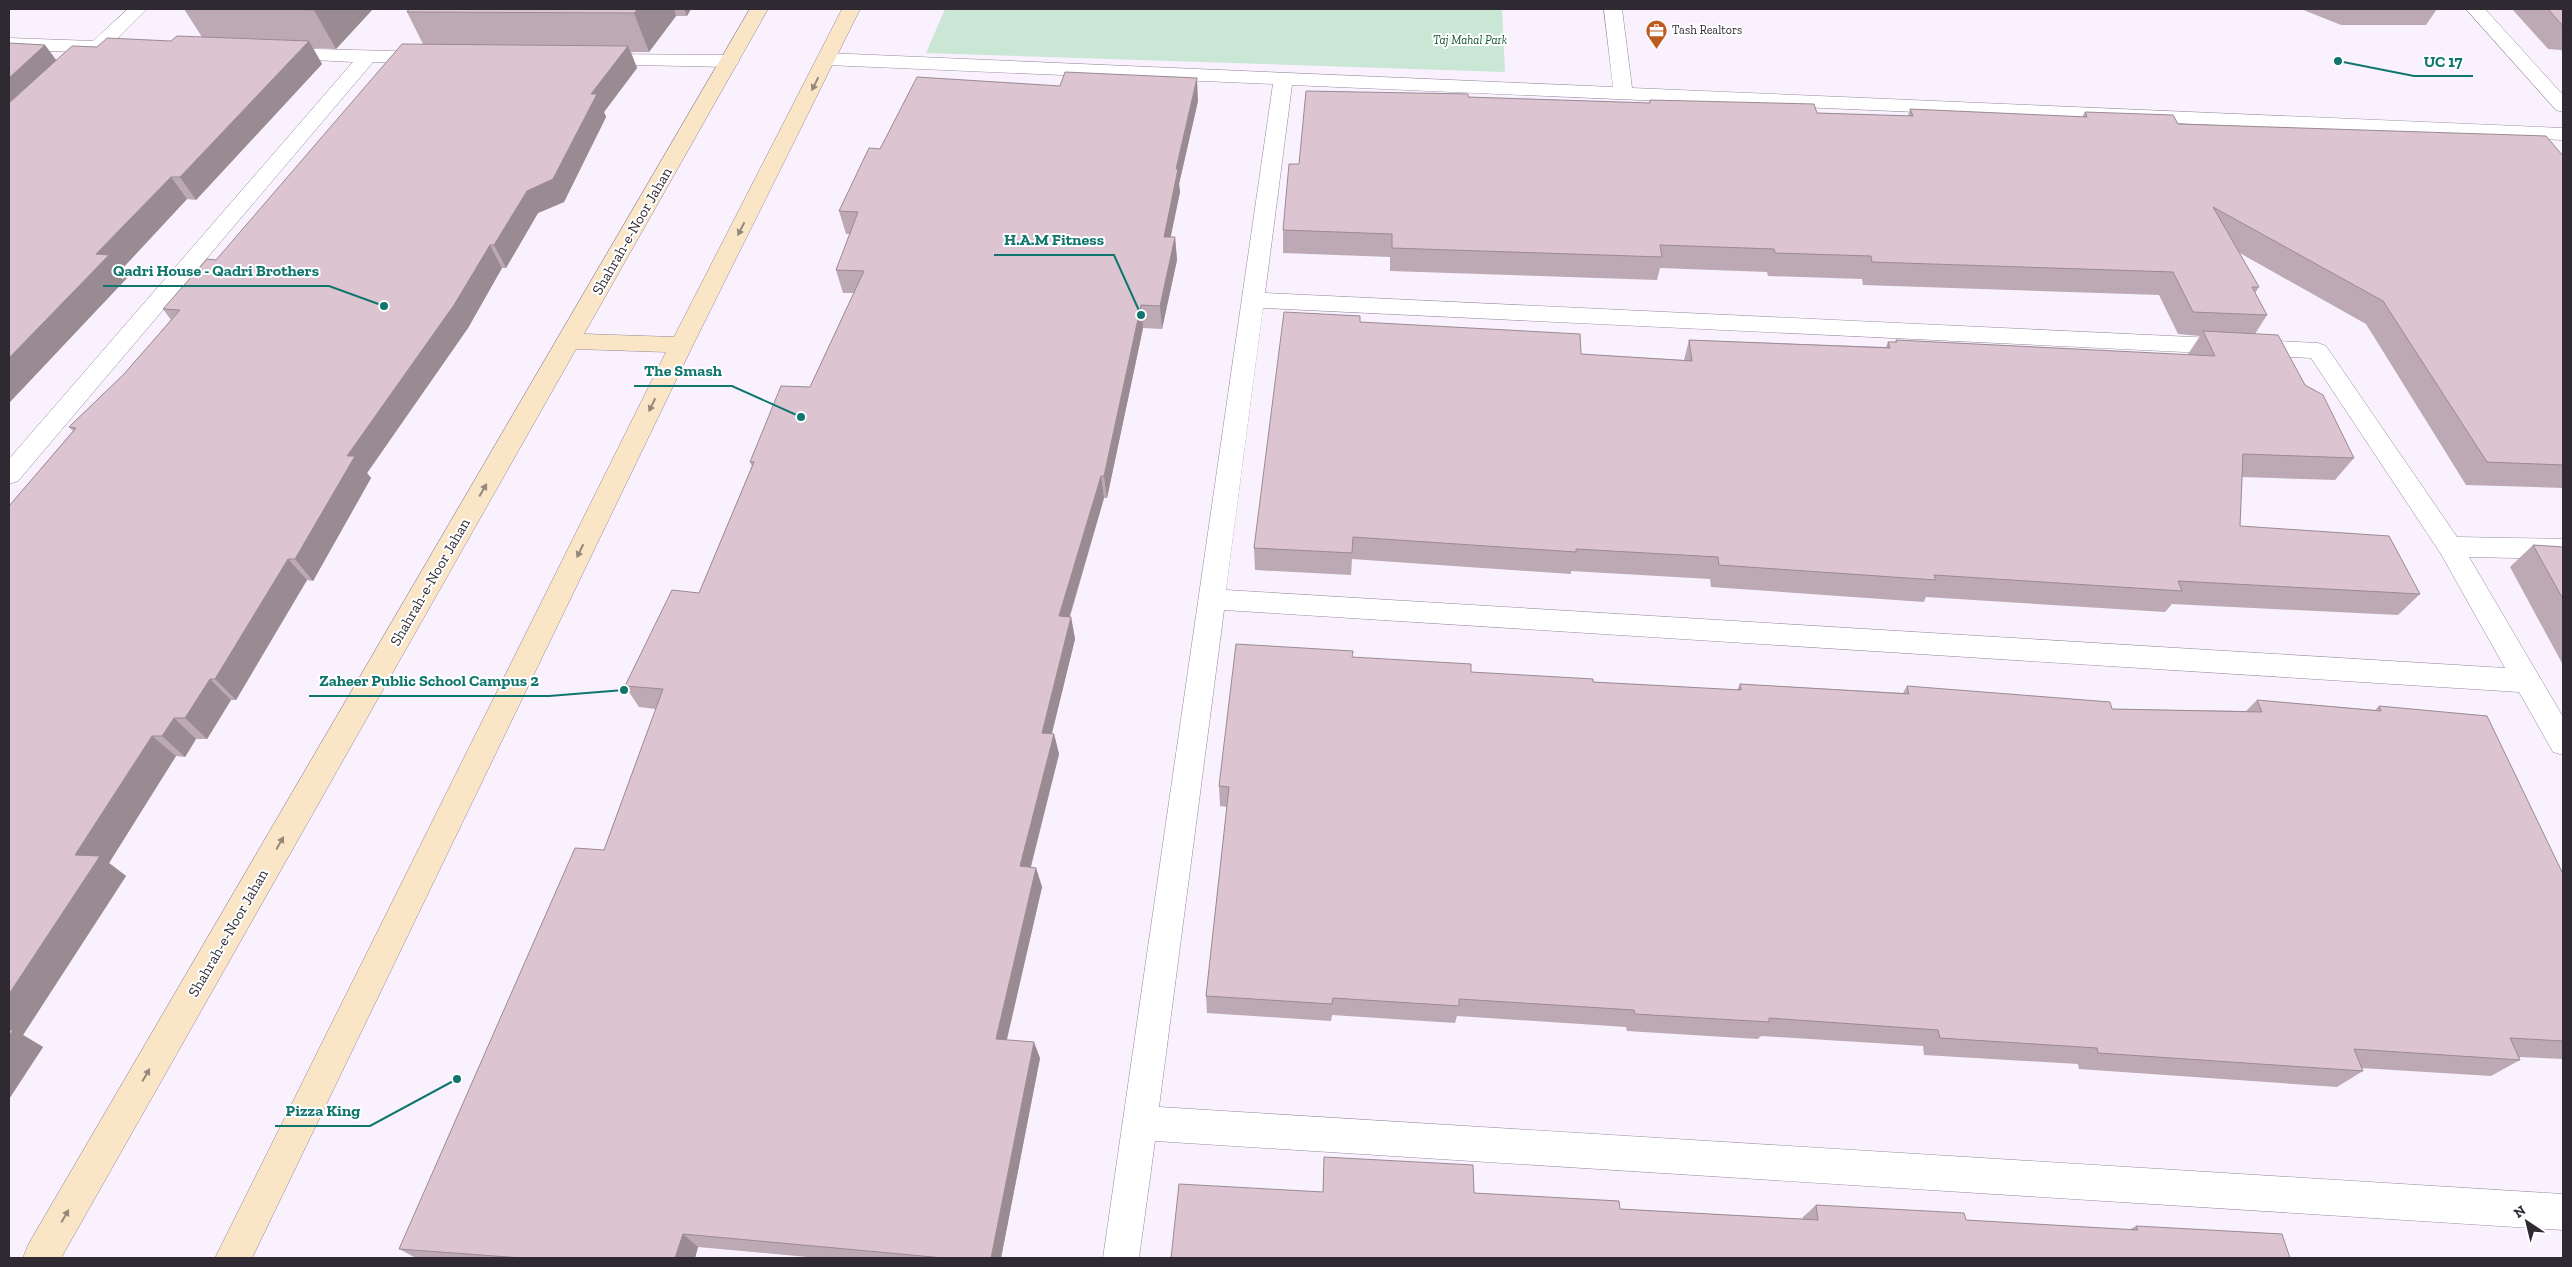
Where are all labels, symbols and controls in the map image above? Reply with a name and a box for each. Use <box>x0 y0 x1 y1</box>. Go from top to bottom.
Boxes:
office icon: Tash Realtors <box>1644 18 1668 49</box>
place label: Tash Realtors <box>1672 23 1742 37</box>
park label: Taj Mahal Park <box>1433 33 1508 47</box>
callout: UC 17 <box>2414 45 2473 76</box>
text: UC 17 <box>2424 52 2462 71</box>
one-way arrow <box>810 77 818 91</box>
street label: Shahrah-e-Noor Jahan <box>588 164 676 298</box>
one-way arrow <box>736 222 744 236</box>
callout: H.A.M Fitness <box>994 224 1114 255</box>
text: H.A.M Fitness <box>1004 230 1104 249</box>
callout: Qadri House - Qadri Brothers <box>103 255 329 286</box>
text: Qadri House - Qadri Brothers <box>113 261 319 280</box>
callout: The Smash <box>634 355 732 386</box>
text: The Smash <box>644 361 723 380</box>
one-way arrow <box>647 398 655 412</box>
one-way arrow <box>479 483 487 498</box>
street label: Shahrah-e-Noor Jahan <box>386 515 474 649</box>
one-way arrow <box>576 544 584 558</box>
callout: Zaheer Public School Campus 2 <box>309 665 549 696</box>
text: Zaheer Public School Campus 2 <box>319 671 539 690</box>
one-way arrow <box>275 837 284 850</box>
street label: Shahrah-e-Noor Jahan <box>184 866 272 1000</box>
one-way arrow <box>142 1069 151 1082</box>
callout: Pizza King <box>275 1095 370 1126</box>
text: Pizza King <box>286 1101 360 1120</box>
north arrow <box>2502 1197 2552 1247</box>
text: N <box>2511 1202 2529 1222</box>
one-way arrow <box>61 1209 70 1223</box>

